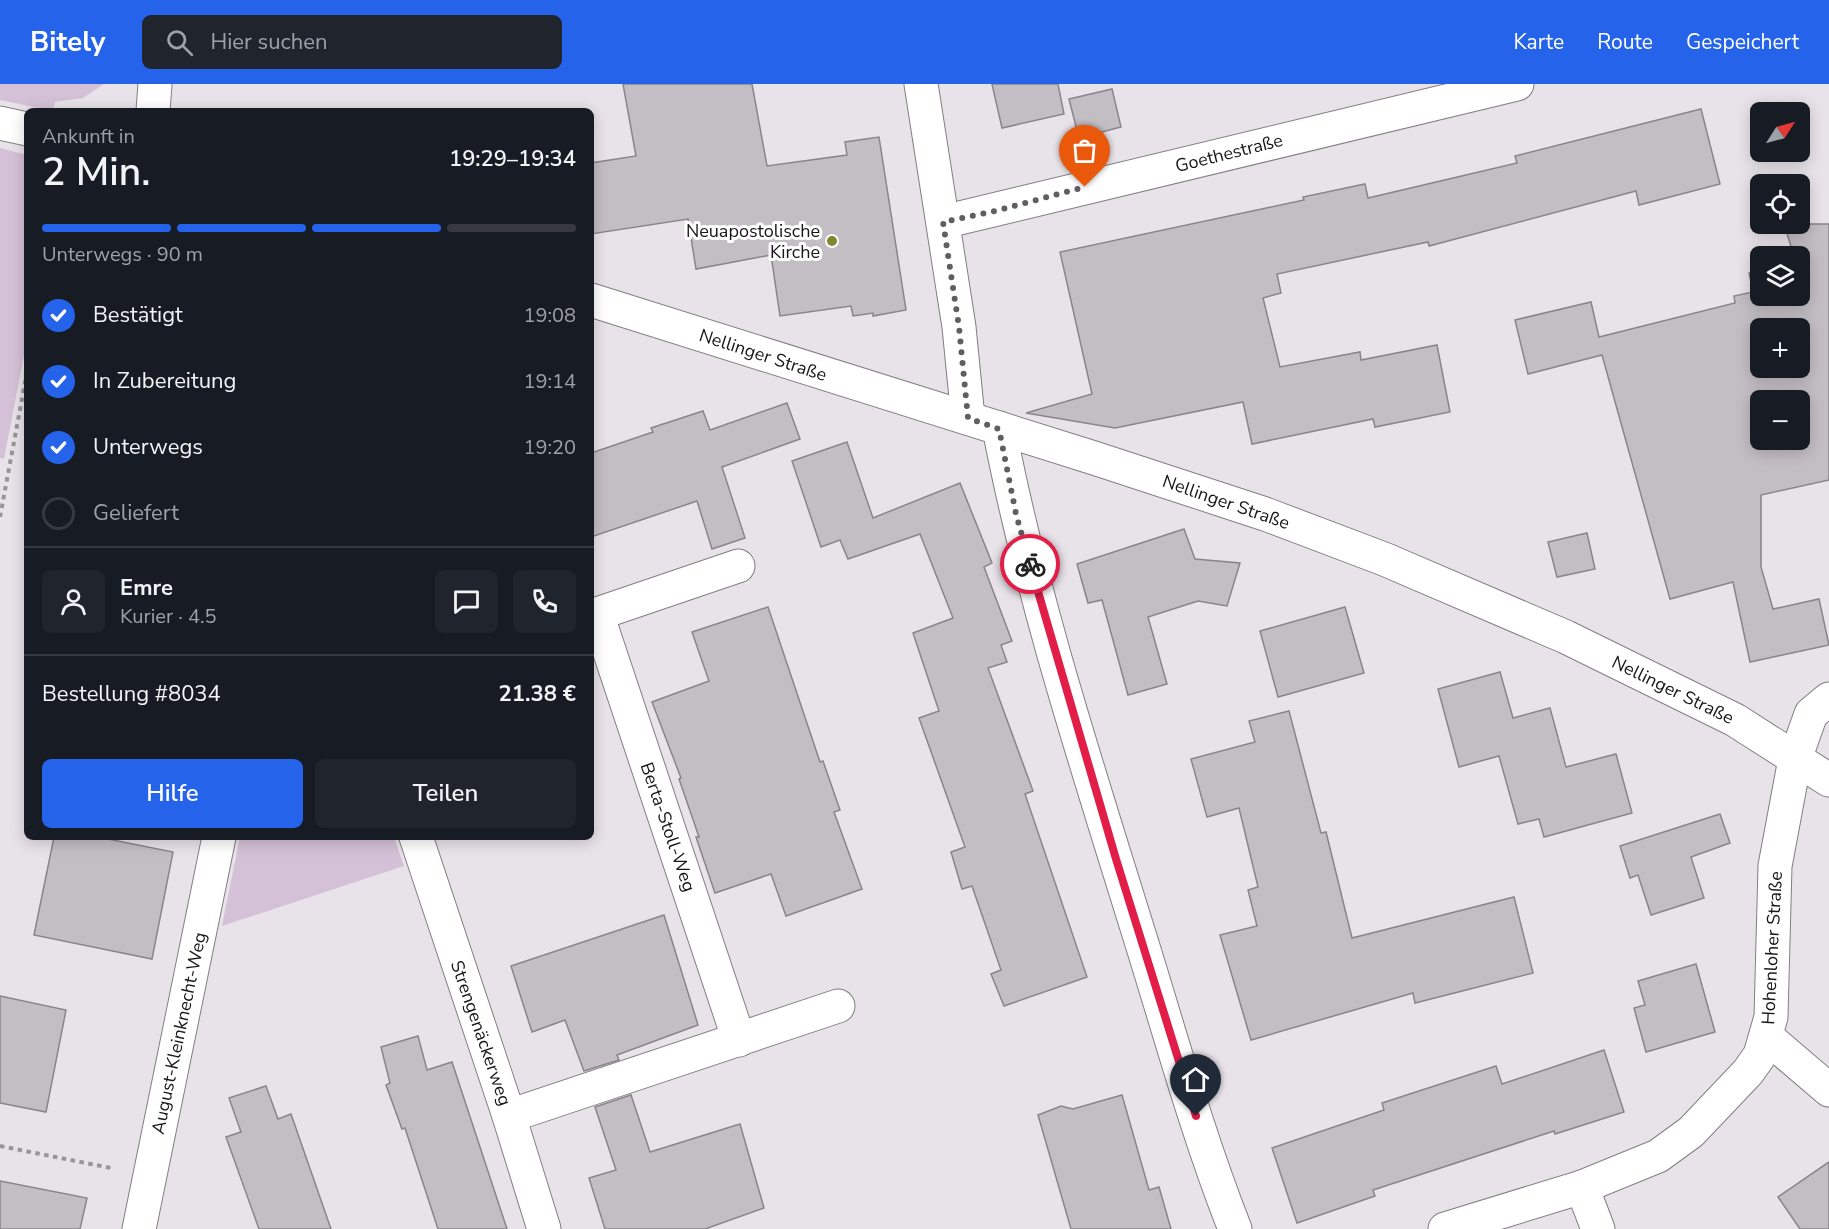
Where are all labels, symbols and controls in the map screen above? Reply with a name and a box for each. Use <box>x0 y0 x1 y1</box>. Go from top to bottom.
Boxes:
search box <box>142 15 562 69</box>
text: Bitely <box>30 23 106 61</box>
icon: search <box>163 26 196 59</box>
text: Hier suchen <box>211 27 327 57</box>
text: Karte <box>1514 28 1564 56</box>
text: Route <box>1597 28 1653 56</box>
text: Gespeichert <box>1686 28 1799 56</box>
north arrow <box>1750 102 1810 162</box>
map controls <box>1750 102 1810 450</box>
text: Ankunft in <box>42 123 135 150</box>
pin <box>1059 125 1110 187</box>
street label: Goethestraße <box>1173 128 1285 178</box>
icon: bag <box>1068 134 1101 167</box>
text: 19:29–19:34 <box>449 144 576 174</box>
text: 2 Min. <box>42 146 150 199</box>
button: locate <box>1750 174 1810 234</box>
place label: Neuapostolische Kirche <box>686 219 820 264</box>
marker: Neuapostolische Kirche <box>825 234 839 248</box>
text: Unterwegs · 90 m <box>42 241 203 268</box>
button: layers <box>1750 246 1810 306</box>
icon: check <box>42 299 75 332</box>
text: Bestätigt <box>93 300 183 330</box>
text: 19:08 <box>523 302 576 329</box>
button: + <box>1750 318 1810 378</box>
street label: Nellinger Straße <box>696 323 830 387</box>
icon: check <box>42 365 75 398</box>
text: In Zubereitung <box>93 366 236 396</box>
text: 19:14 <box>523 368 576 395</box>
button: − <box>1750 390 1810 450</box>
icon: check <box>42 431 75 464</box>
text: Unterwegs <box>93 432 203 462</box>
text: 19:20 <box>523 434 576 461</box>
street label: Nellinger Straße <box>1159 469 1293 535</box>
text: Geliefert <box>93 498 179 528</box>
courier <box>1000 534 1060 594</box>
icon: bike <box>1014 548 1047 581</box>
button: person <box>42 570 105 633</box>
button: chat <box>435 570 498 633</box>
button: phone <box>513 570 576 633</box>
text: Emre <box>120 573 173 603</box>
text: Kurier · 4.5 <box>120 603 217 630</box>
street label: Nellinger Straße <box>1608 650 1738 730</box>
text: Bestellung #8034 <box>42 679 221 709</box>
text: 21.38 € <box>499 679 576 709</box>
button: Hilfe <box>42 759 303 828</box>
button: Teilen <box>315 759 576 828</box>
street label: Berta-Stoll-Weg <box>635 759 701 895</box>
street label: Hohenloher Straße <box>1756 871 1788 1025</box>
street label: August-Kleinknecht-Weg <box>146 930 212 1136</box>
street label: Strengenäckerweg <box>445 957 517 1109</box>
pin <box>1170 1054 1221 1116</box>
icon: home <box>1179 1063 1212 1096</box>

